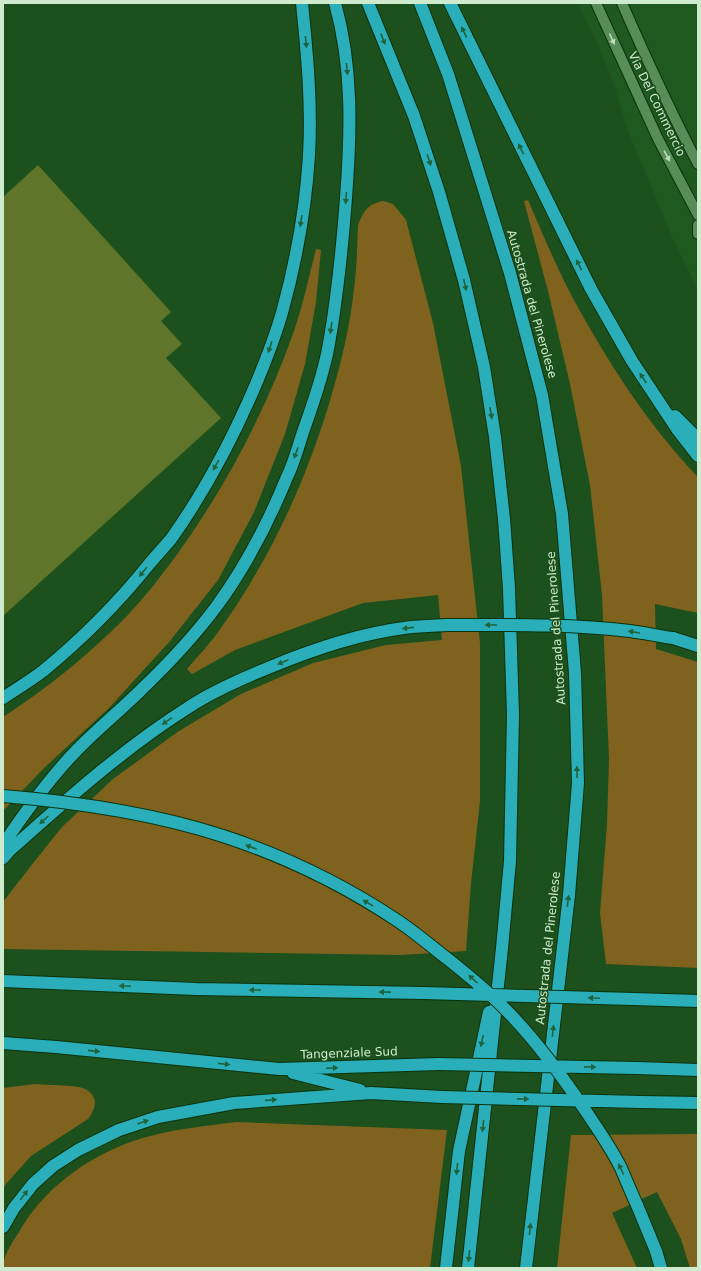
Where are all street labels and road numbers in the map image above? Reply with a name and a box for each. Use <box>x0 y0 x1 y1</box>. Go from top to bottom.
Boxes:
street label: Via Del Commercio <box>626 49 688 159</box>
street label: Autostrada del Pinerolese <box>504 228 560 380</box>
street label: Autostrada del Pinerolese <box>544 551 568 705</box>
street label: Autostrada del Pinerolese <box>533 871 563 1025</box>
street label: Tangenziale Sud <box>299 1044 398 1062</box>

